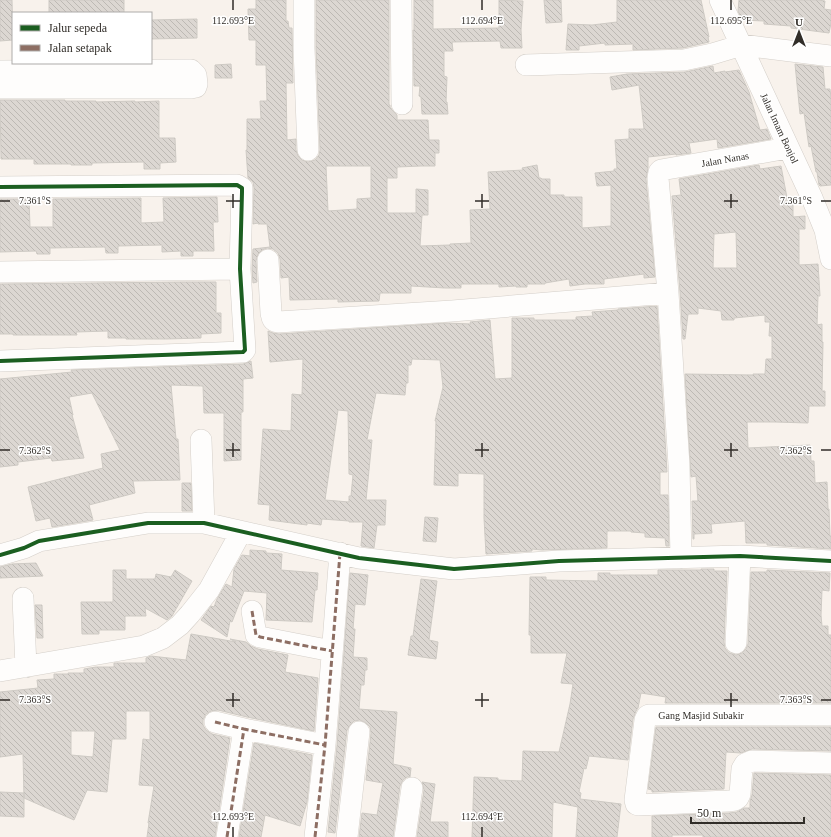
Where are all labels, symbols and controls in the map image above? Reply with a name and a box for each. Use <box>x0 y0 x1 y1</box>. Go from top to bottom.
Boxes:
legend <box>12 12 152 64</box>
north arrow <box>779 12 819 52</box>
text: 112.693°E <box>212 15 254 26</box>
text: 112.694°E <box>461 15 503 26</box>
text: 112.695°E <box>710 15 752 26</box>
text: U <box>795 16 803 28</box>
text: Jalur sepeda <box>48 21 108 35</box>
text: Jalan setapak <box>48 41 112 55</box>
street label: Jalan Imam Bonjol <box>758 91 801 165</box>
street label: Jalan Nanas <box>700 150 750 169</box>
text: 7.361°S <box>19 195 51 206</box>
text: 7.361°S <box>780 195 812 206</box>
text: 7.362°S <box>19 445 51 456</box>
text: 7.362°S <box>780 445 812 456</box>
text: 7.363°S <box>19 694 51 705</box>
text: 7.363°S <box>780 694 812 705</box>
street label: Gang Masjid Subakir <box>658 710 744 721</box>
scale bar <box>691 799 804 825</box>
text: 50 m <box>697 806 722 820</box>
text: 112.693°E <box>212 811 254 822</box>
text: 112.694°E <box>461 811 503 822</box>

